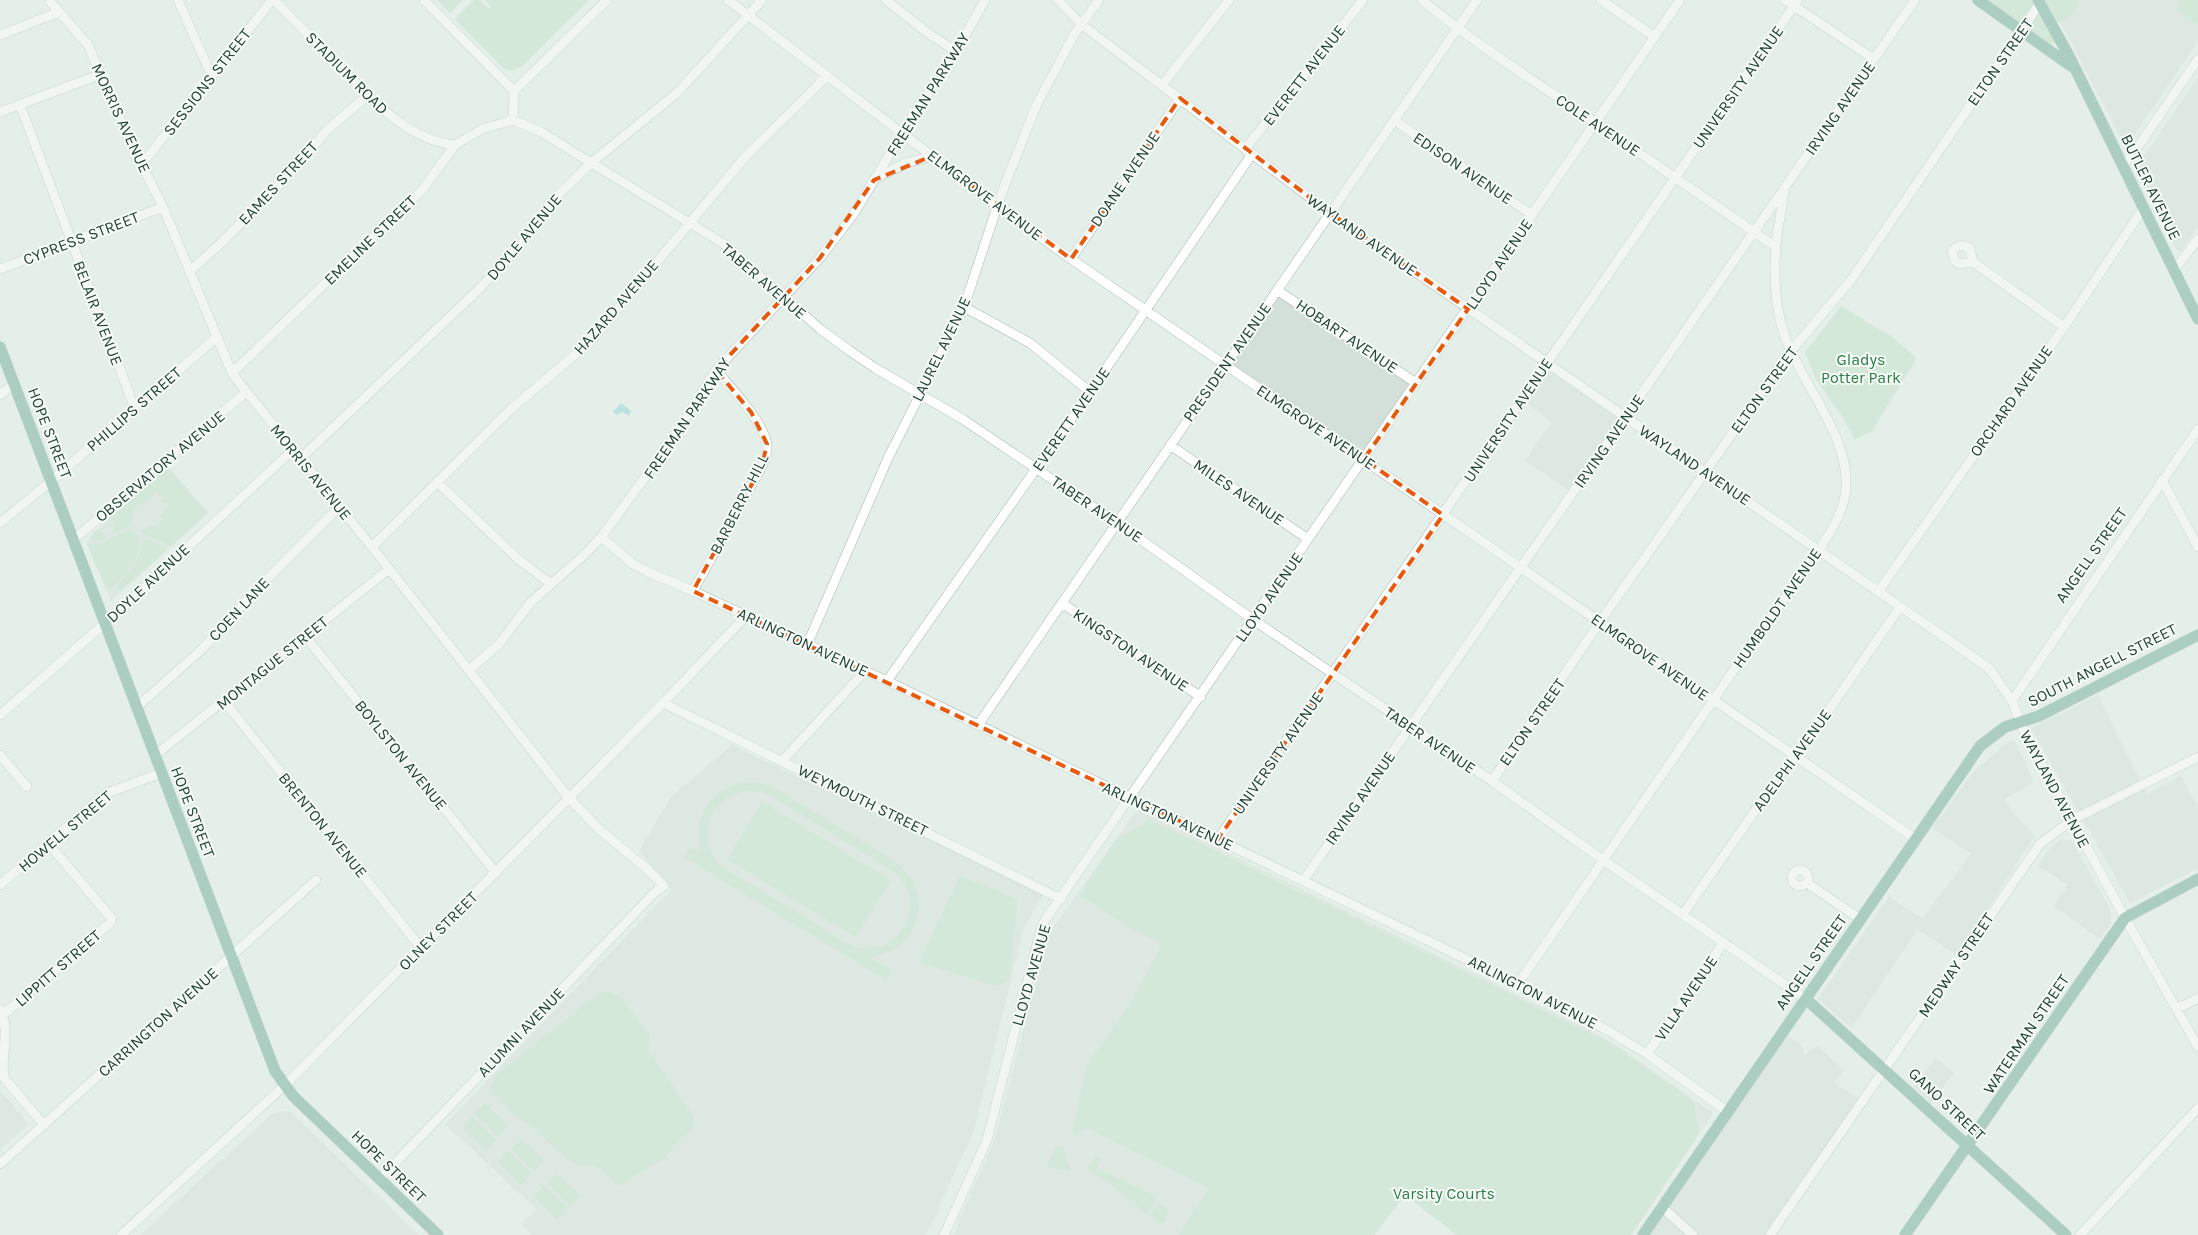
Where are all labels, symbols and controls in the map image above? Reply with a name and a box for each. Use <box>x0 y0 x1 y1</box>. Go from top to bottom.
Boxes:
street label: ELTON STREET <box>1963 15 2037 109</box>
street label: EVERETT AVENUE <box>1259 21 1349 129</box>
street label: UNIVERSITY AVENUE <box>1688 22 1788 152</box>
street label: SESSIONS STREET <box>159 25 255 139</box>
street label: STADIUM ROAD <box>302 28 392 118</box>
street label: FREEMAN PARKWAY <box>882 29 974 159</box>
street label: IRVING AVENUE <box>1801 58 1879 158</box>
street label: MORRIS AVENUE <box>87 60 155 176</box>
street label: COLE AVENUE <box>1552 90 1644 160</box>
street label: DOANE AVENUE <box>1086 128 1164 230</box>
street label: EDISON AVENUE <box>1410 128 1516 208</box>
street label: BUTLER AVENUE <box>2117 131 2185 243</box>
street label: EAMES STREET <box>234 137 322 229</box>
street label: ELMGROVE AVENUE <box>924 146 1046 244</box>
street label: DOYLE AVENUE <box>482 190 566 284</box>
street label: WAYLAND AVENUE <box>1303 190 1421 280</box>
street label: EMELINE STREET <box>320 191 420 289</box>
street label: CYPRESS STREET <box>20 207 142 269</box>
street label: LLOYD AVENUE <box>1462 215 1536 313</box>
street label: TABER AVENUE <box>718 239 810 323</box>
street label: HAZARD AVENUE <box>570 256 662 358</box>
street label: BELAIR AVENUE <box>69 258 127 368</box>
street label: LAUREL AVENUE <box>907 293 975 405</box>
street label: HOBART AVENUE <box>1292 295 1402 377</box>
street label: PRESIDENT AVENUE <box>1179 299 1275 425</box>
street label: ORCHARD AVENUE <box>1966 342 2056 460</box>
street label: ELTON STREET <box>1726 343 1802 437</box>
park label: Gladys Potter Park <box>1821 350 1901 387</box>
street label: FREEMAN PARKWAY <box>639 354 735 482</box>
street label: UNIVERSITY AVENUE <box>1459 354 1557 486</box>
street label: PHILLIPS STREET <box>83 363 185 455</box>
street label: EVERETT AVENUE <box>1028 363 1114 475</box>
street label: ELMGROVE AVENUE <box>1253 380 1379 474</box>
street label: HOPE STREET <box>24 385 76 481</box>
street label: IRVING AVENUE <box>1570 391 1648 491</box>
street label: OBSERVATORY AVENUE <box>91 406 229 526</box>
street label: MORRIS AVENUE <box>266 420 356 524</box>
street label: WAYLAND AVENUE <box>1636 421 1754 509</box>
street label: BARBERRY HILL <box>706 450 773 557</box>
street label: MILES AVENUE <box>1190 455 1288 529</box>
street label: TABER AVENUE <box>1048 471 1146 547</box>
street label: ANGELL STREET <box>2051 504 2131 606</box>
street label: DOYLE AVENUE <box>102 540 194 626</box>
street label: HUMBOLDT AVENUE <box>1729 544 1825 672</box>
street label: LLOYD AVENUE <box>1231 548 1307 646</box>
street label: COEN LANE <box>205 573 273 645</box>
street label: ARLINGTON AVENUE <box>734 603 872 681</box>
street label: KINGSTON AVENUE <box>1070 604 1192 696</box>
street label: ELMGROVE AVENUE <box>1588 609 1712 705</box>
street label: MONTAGUE STREET <box>212 612 332 714</box>
street label: SOUTH ANGELL STREET <box>2024 619 2180 711</box>
street label: ELTON STREET <box>1495 675 1569 769</box>
street label: UNIVERSITY AVENUE <box>1228 688 1328 818</box>
street label: BOYLSTON AVENUE <box>351 696 451 814</box>
street label: TABER AVENUE <box>1381 702 1479 778</box>
street label: ADELPHI AVENUE <box>1749 705 1835 815</box>
street label: WAYLAND AVENUE <box>2016 727 2094 851</box>
street label: IRVING AVENUE <box>1321 748 1399 848</box>
street label: WEYMOUTH STREET <box>795 760 931 840</box>
street label: HOPE STREET <box>167 764 219 860</box>
street label: BRENTON AVENUE <box>275 769 371 881</box>
street label: ARLINGTON AVENUE <box>1099 777 1237 855</box>
street label: HOWELL STREET <box>14 786 116 876</box>
street label: OLNEY STREET <box>395 888 481 974</box>
street label: MEDWAY STREET <box>1914 909 1998 1021</box>
street label: ANGELL STREET <box>1771 911 1851 1013</box>
street label: LLOYD AVENUE <box>1007 922 1055 1028</box>
street label: LIPPITT STREET <box>11 926 105 1010</box>
street label: ARLINGTON AVENUE <box>1465 951 1601 1033</box>
street label: VILLA AVENUE <box>1651 952 1721 1044</box>
street label: CARRINGTON AVENUE <box>94 963 222 1081</box>
street label: WATERMAN STREET <box>1979 971 2073 1097</box>
street label: ALUMNI AVENUE <box>474 983 568 1081</box>
street label: GANO STREET <box>1905 1064 1989 1144</box>
street label: HOPE STREET <box>348 1126 430 1206</box>
park label: Varsity Courts <box>1393 1184 1495 1203</box>

